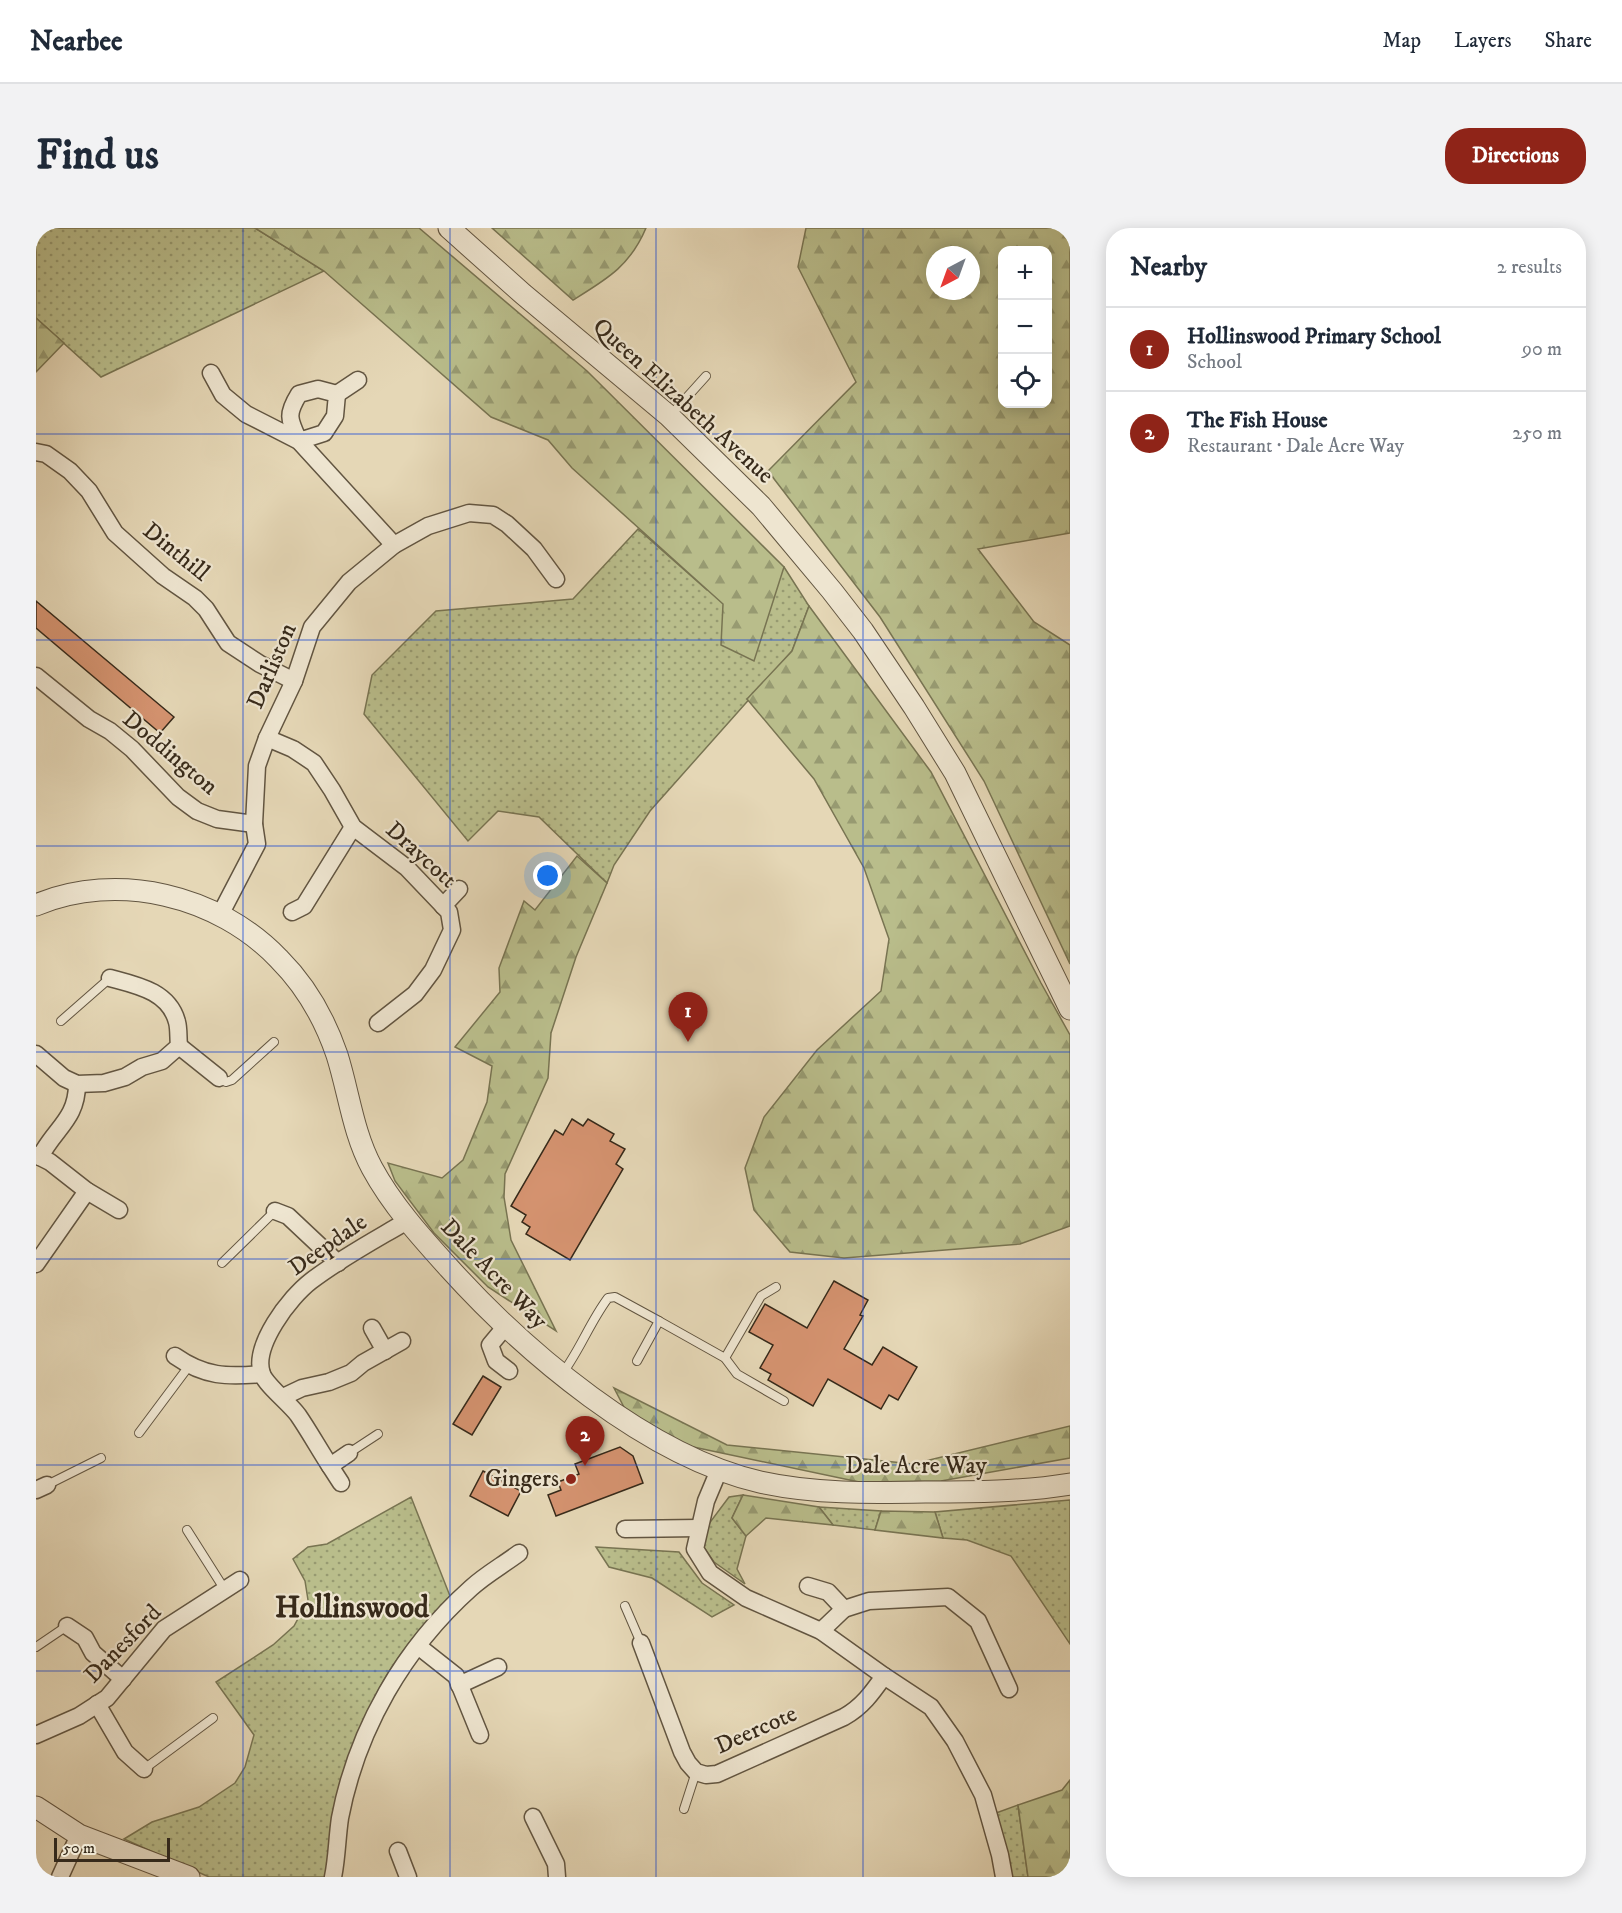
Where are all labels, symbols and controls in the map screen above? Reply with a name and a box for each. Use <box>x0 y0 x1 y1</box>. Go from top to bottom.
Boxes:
text: Nearbee <box>30 24 123 59</box>
text: Map <box>1382 28 1421 54</box>
text: Layers <box>1454 28 1512 54</box>
text: Share <box>1545 28 1592 54</box>
button: Directions <box>1445 128 1586 184</box>
text: Find us <box>36 130 159 182</box>
north arrow <box>926 246 980 300</box>
map controls <box>998 246 1052 408</box>
button: + <box>998 246 1052 300</box>
text: Nearby <box>1130 251 1207 284</box>
text: 2 results <box>1497 255 1562 280</box>
button: − <box>998 300 1052 354</box>
street label: Queen Elizabeth Avenue <box>586 312 780 490</box>
text: Hollinswood Primary School <box>1187 323 1441 350</box>
text: 1 <box>1146 337 1153 362</box>
text: 90 m <box>1522 337 1562 362</box>
text: School <box>1187 350 1242 375</box>
button: locate <box>998 354 1052 408</box>
text: The Fish House <box>1187 407 1328 434</box>
text: 2 <box>1145 421 1154 446</box>
text: 250 m <box>1512 421 1562 446</box>
text: Restaurant · Dale Acre Way <box>1187 434 1404 459</box>
street label: Dinthill <box>137 516 216 588</box>
street label: Darliston <box>241 618 304 713</box>
street label: Doddington <box>116 704 224 802</box>
street label: Draycott <box>379 815 463 895</box>
your location <box>533 861 562 890</box>
pin: 1 <box>668 992 708 1042</box>
street label: Deepdale <box>283 1207 373 1283</box>
street label: Dale Acre Way <box>434 1213 555 1336</box>
pin: 2 <box>566 1416 604 1466</box>
street label: Dale Acre Way <box>845 1451 988 1481</box>
place label: Gingers <box>485 1464 559 1494</box>
marker: Gingers <box>564 1472 578 1486</box>
district label: Hollinswood <box>275 1590 430 1627</box>
street label: Danesford <box>78 1598 168 1690</box>
street label: Deercote <box>711 1699 802 1761</box>
scale bar <box>54 1835 170 1862</box>
text: 50 m <box>63 1838 95 1858</box>

